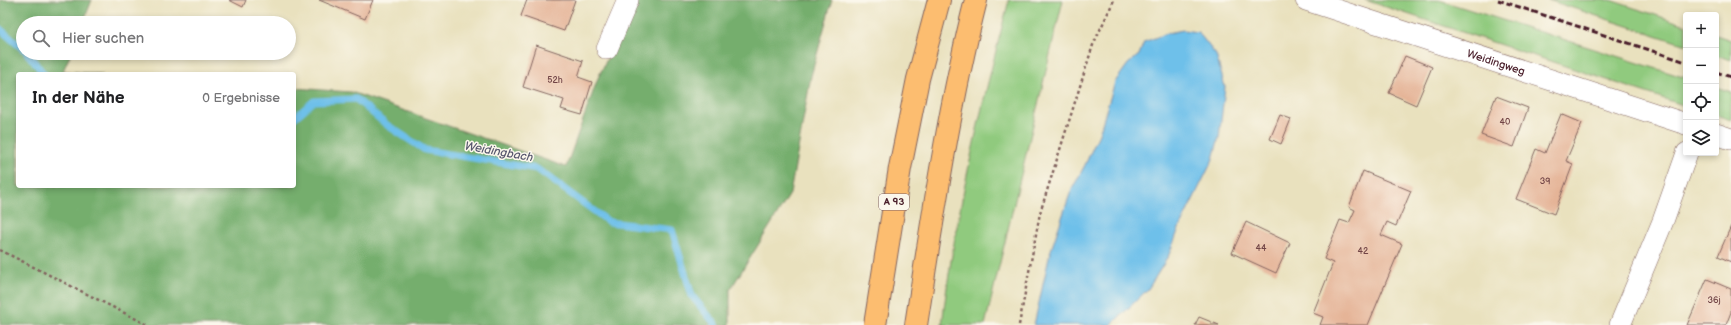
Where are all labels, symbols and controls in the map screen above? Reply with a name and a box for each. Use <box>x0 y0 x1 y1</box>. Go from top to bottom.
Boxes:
map controls <box>1683 12 1719 156</box>
button: + <box>1683 12 1719 48</box>
search box <box>16 16 296 60</box>
icon: search <box>30 27 52 49</box>
text: Hier suchen <box>62 29 144 48</box>
street label: Weidingweg <box>1466 47 1527 78</box>
button: − <box>1683 48 1719 84</box>
house number: 52h <box>547 75 563 86</box>
button: locate <box>1683 84 1719 120</box>
text: In der Nähe <box>32 88 125 108</box>
text: 0 Ergebnisse <box>202 90 280 106</box>
house number: 40 <box>1500 117 1510 128</box>
button: layers <box>1683 120 1719 156</box>
water label: Weidingbach <box>464 139 535 165</box>
house number: 39 <box>1540 176 1550 187</box>
road number: A 93 <box>879 194 909 210</box>
house number: 44 <box>1256 243 1267 254</box>
house number: 42 <box>1358 246 1369 257</box>
house number: 36j <box>1707 295 1721 306</box>

